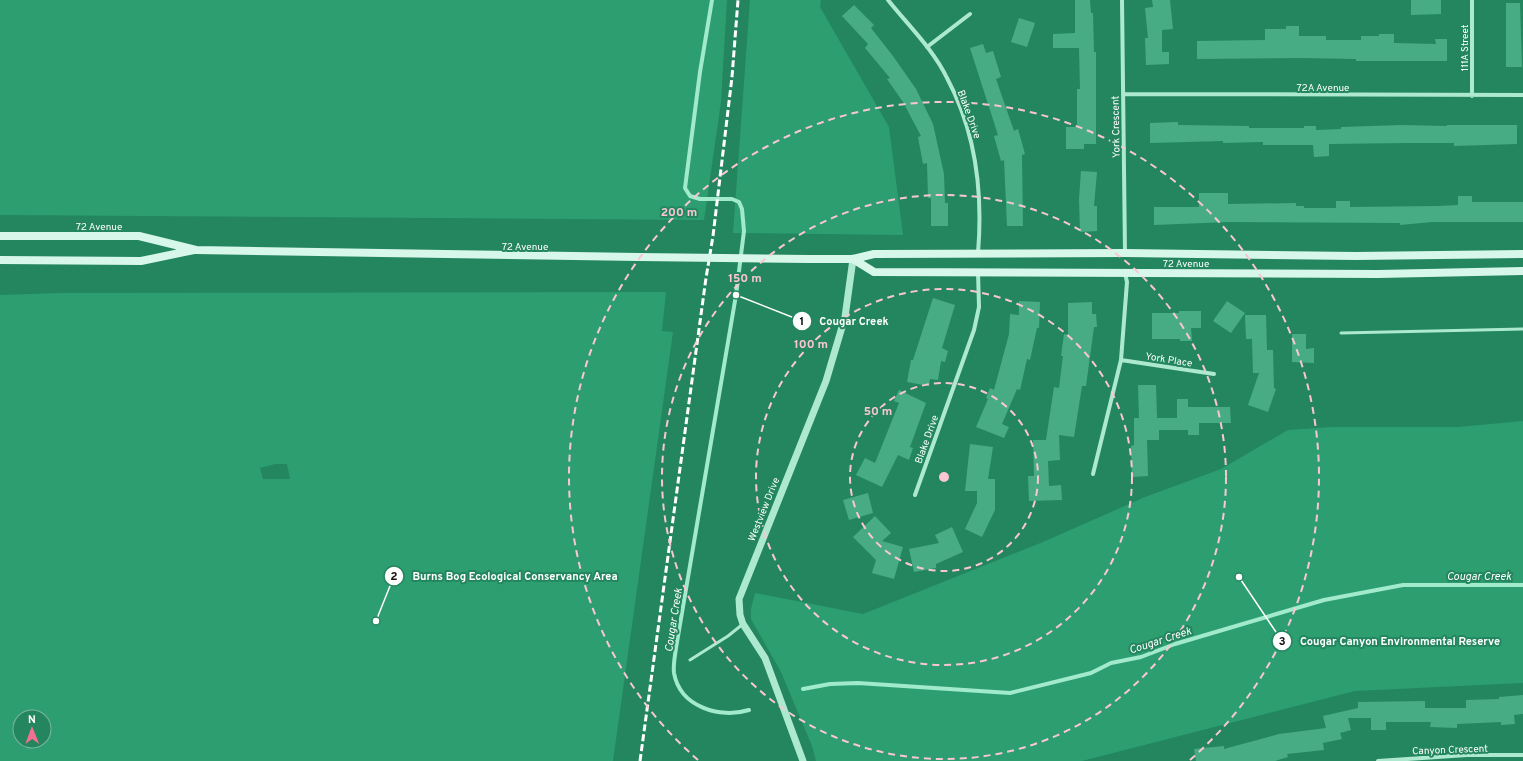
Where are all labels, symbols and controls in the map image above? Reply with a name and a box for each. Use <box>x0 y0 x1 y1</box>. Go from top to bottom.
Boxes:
street label: 111A Street <box>1459 24 1472 72</box>
street label: 72A Avenue <box>1297 82 1349 95</box>
street label: Blake Drive <box>954 88 983 141</box>
street label: York Crescent <box>1109 96 1124 158</box>
text: 200 m <box>661 205 697 221</box>
street label: 72 Avenue <box>76 221 122 234</box>
street label: 72 Avenue <box>502 241 548 254</box>
street label: 72 Avenue <box>1163 258 1209 271</box>
text: 150 m <box>728 271 762 287</box>
callout: Cougar Creek <box>792 309 897 332</box>
text: 1 <box>800 314 804 330</box>
text: Cougar Creek <box>819 315 889 329</box>
text: 100 m <box>794 337 828 353</box>
street label: York Place <box>1144 350 1193 371</box>
text: 50 m <box>864 404 892 420</box>
street label: Blake Drive <box>913 413 942 466</box>
centre of rings <box>937 470 951 484</box>
street label: Westview Drive <box>746 476 783 543</box>
callout: Burns Bog Ecological Conservancy Area <box>384 564 625 587</box>
text: 2 <box>390 569 398 585</box>
text: Burns Bog Ecological Conservancy Area <box>412 570 618 584</box>
water label: Cougar Creek <box>1447 570 1512 584</box>
water label: Cougar Creek <box>662 587 686 653</box>
water label: Cougar Creek <box>1127 624 1194 658</box>
callout: Cougar Canyon Environmental Reserve <box>1272 629 1508 652</box>
text: 3 <box>1278 634 1286 650</box>
text: Cougar Canyon Environmental Reserve <box>1300 635 1500 649</box>
north arrow <box>12 709 52 749</box>
text: N <box>28 713 36 727</box>
street label: Canyon Crescent <box>1412 743 1488 758</box>

